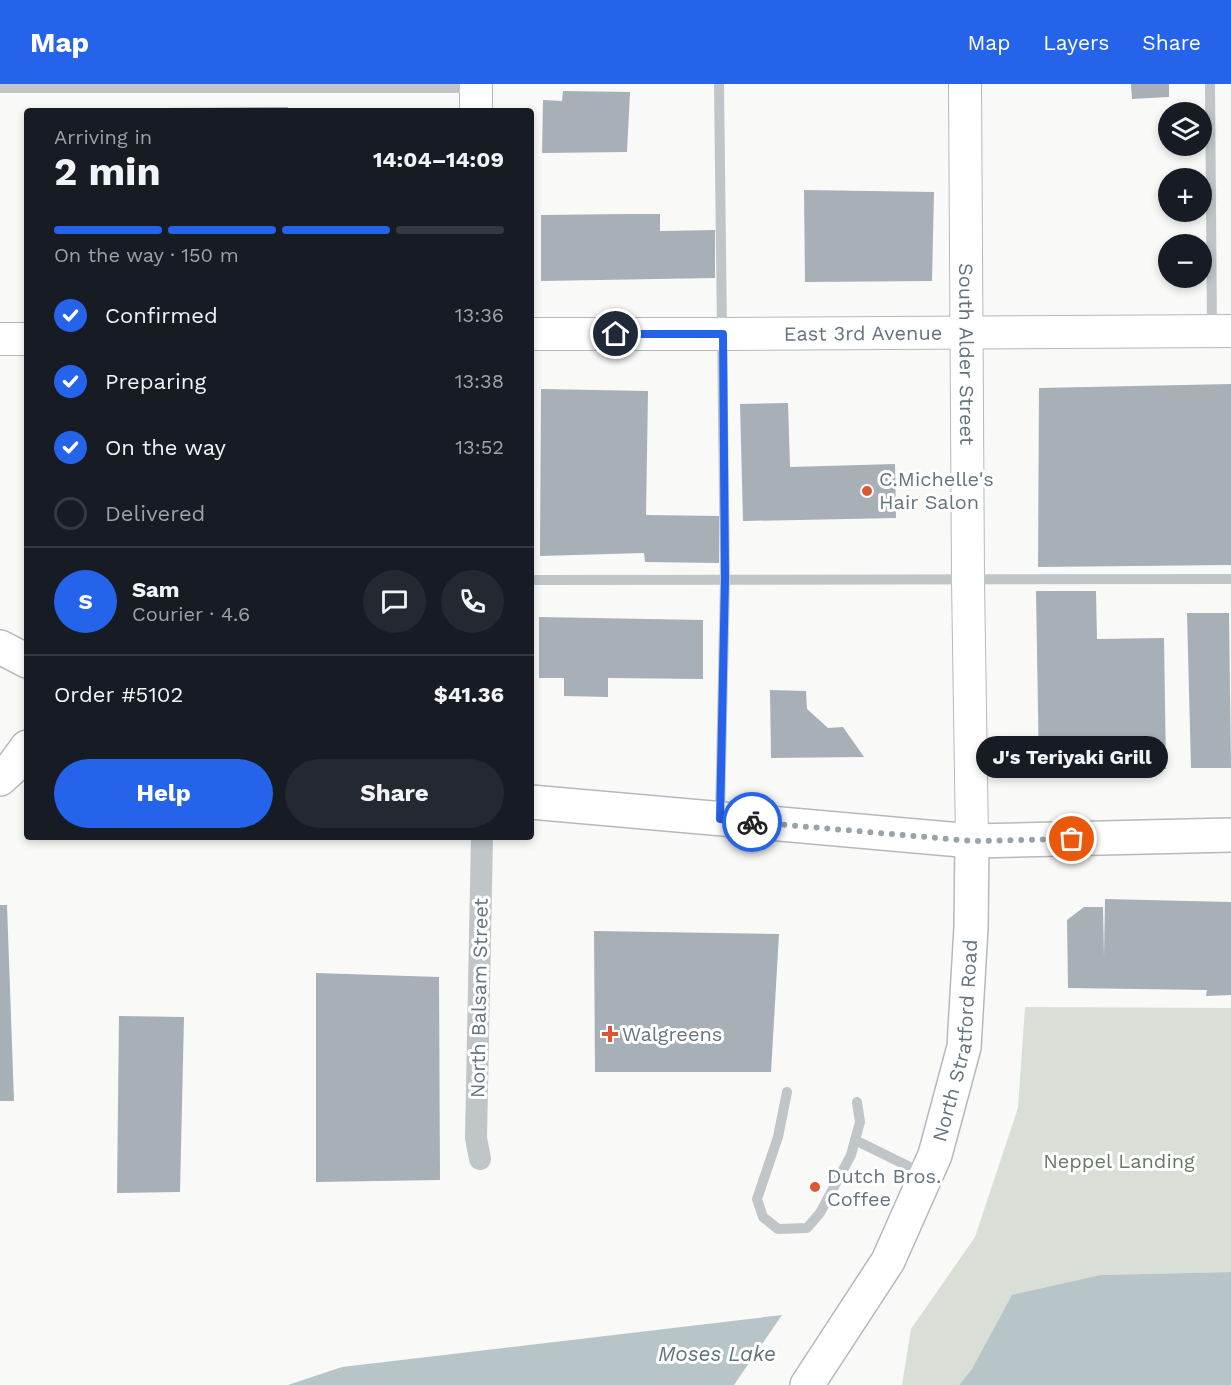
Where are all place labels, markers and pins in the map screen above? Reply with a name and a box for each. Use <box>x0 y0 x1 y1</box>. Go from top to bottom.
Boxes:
pin <box>590 308 641 359</box>
place label: C.Michelle's Hair Salon <box>879 467 994 514</box>
marker: C.Michelle's Hair Salon <box>860 484 874 498</box>
callout: J's Teriyaki Grill <box>976 737 1168 779</box>
pin <box>1046 813 1097 864</box>
place label: Walgreens <box>622 1022 722 1046</box>
marker: Walgreens <box>603 1027 617 1041</box>
place label: Dutch Bros. Coffee <box>827 1164 941 1211</box>
marker: Dutch Bros. Coffee <box>808 1180 822 1194</box>

